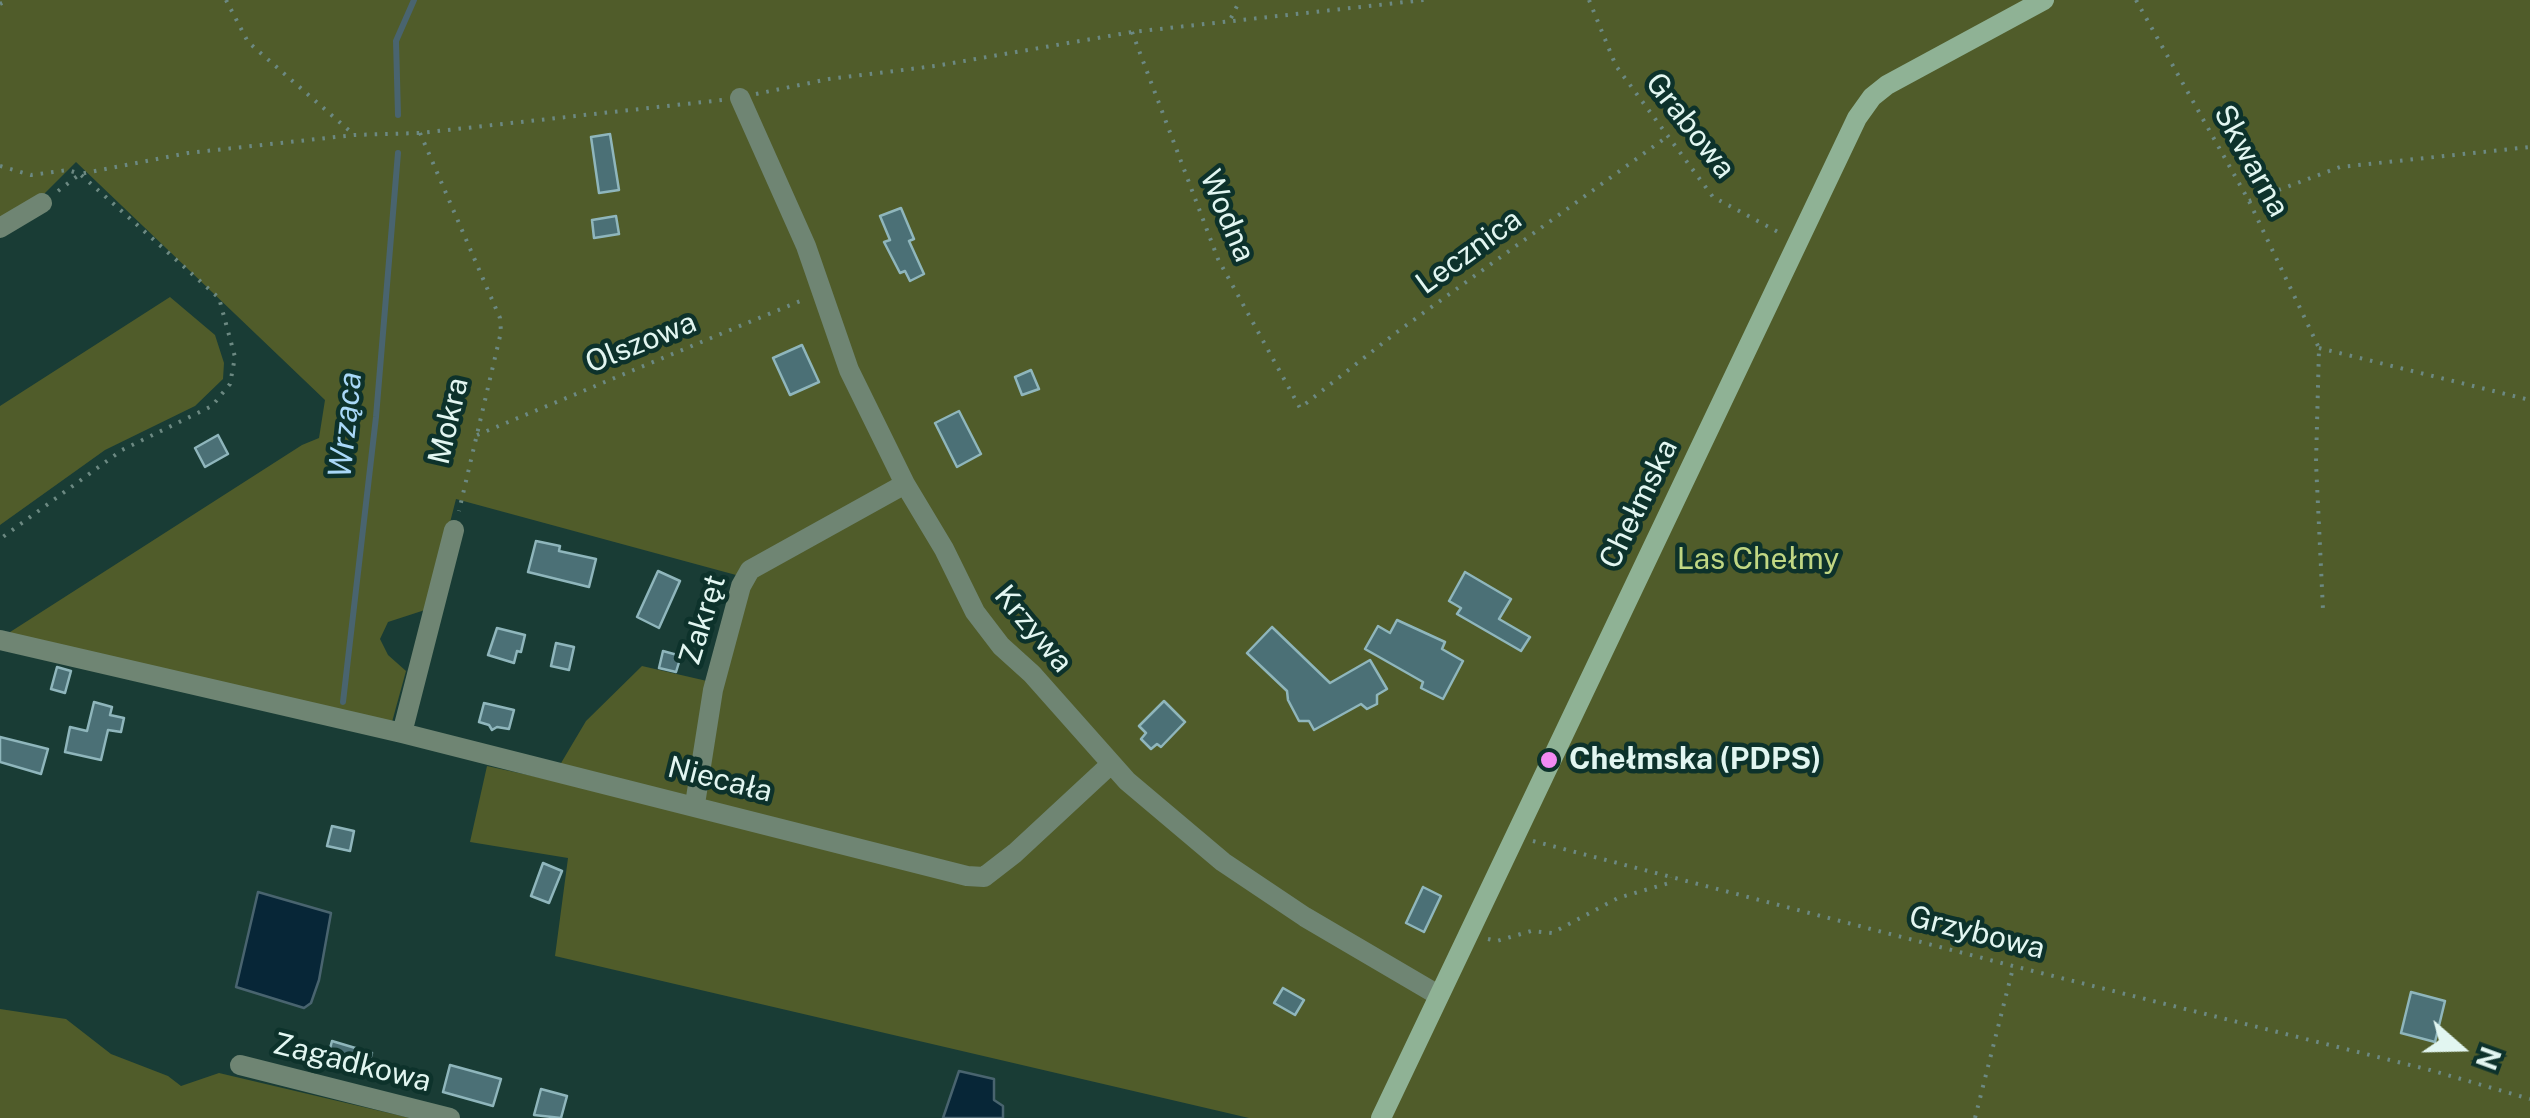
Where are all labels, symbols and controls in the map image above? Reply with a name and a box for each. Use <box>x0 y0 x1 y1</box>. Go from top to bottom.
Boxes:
street label: Grabowa <box>1638 66 1742 186</box>
street label: Skwarna <box>2206 99 2296 223</box>
street label: Wodna <box>1192 165 1262 267</box>
street label: Lecznica <box>1409 202 1529 302</box>
street label: Olszowa <box>580 305 702 381</box>
water label: Wrząca <box>321 370 371 480</box>
street label: Mokra <box>422 374 476 468</box>
street label: Chełmska <box>1592 433 1686 575</box>
park label: Las Chełmy <box>1677 542 1839 578</box>
street label: Zakręt <box>672 571 734 669</box>
street label: Krzywa <box>986 578 1080 680</box>
place label: Chełmska (PDPS) <box>1569 742 1821 778</box>
marker: Chełmska (PDPS) <box>1538 749 1560 771</box>
street label: Niecała <box>664 750 776 810</box>
street label: Grzybowa <box>1905 899 2049 967</box>
north arrow <box>2410 998 2510 1098</box>
street label: Zagadkowa <box>269 1026 435 1100</box>
text: N <box>2469 1042 2508 1074</box>

